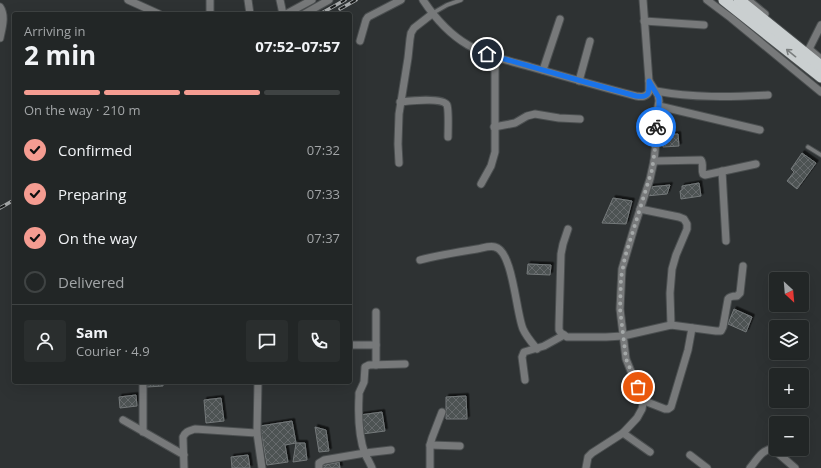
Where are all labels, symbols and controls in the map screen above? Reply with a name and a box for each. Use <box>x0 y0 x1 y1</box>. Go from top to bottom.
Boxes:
text: Arriving in <box>24 22 86 40</box>
text: 07:52–07:57 <box>255 36 340 56</box>
text: 2 min <box>24 37 96 73</box>
pin <box>470 37 504 71</box>
icon: home <box>476 43 498 65</box>
one-way arrow <box>785 48 796 57</box>
text: On the way · 210 m <box>24 101 140 119</box>
courier <box>636 107 676 147</box>
icon: bike <box>645 116 667 138</box>
icon: check <box>24 139 46 161</box>
text: Confirmed <box>58 140 132 160</box>
text: 07:32 <box>307 141 340 159</box>
icon: check <box>24 183 46 205</box>
text: Preparing <box>58 184 126 204</box>
text: 07:33 <box>307 185 340 203</box>
icon: check <box>24 227 46 249</box>
text: On the way <box>58 228 137 248</box>
text: 07:37 <box>307 229 340 247</box>
text: Delivered <box>58 272 125 292</box>
north arrow <box>769 272 809 312</box>
map controls <box>769 272 809 456</box>
button: person <box>24 320 66 362</box>
button: chat <box>246 320 288 362</box>
button: phone <box>298 320 340 362</box>
button: layers <box>769 320 809 360</box>
text: Sam <box>76 322 108 342</box>
text: Courier · 4.9 <box>76 342 150 360</box>
button: + <box>769 368 809 408</box>
pin <box>621 370 655 404</box>
icon: bag <box>627 376 649 398</box>
button: − <box>769 416 809 456</box>

